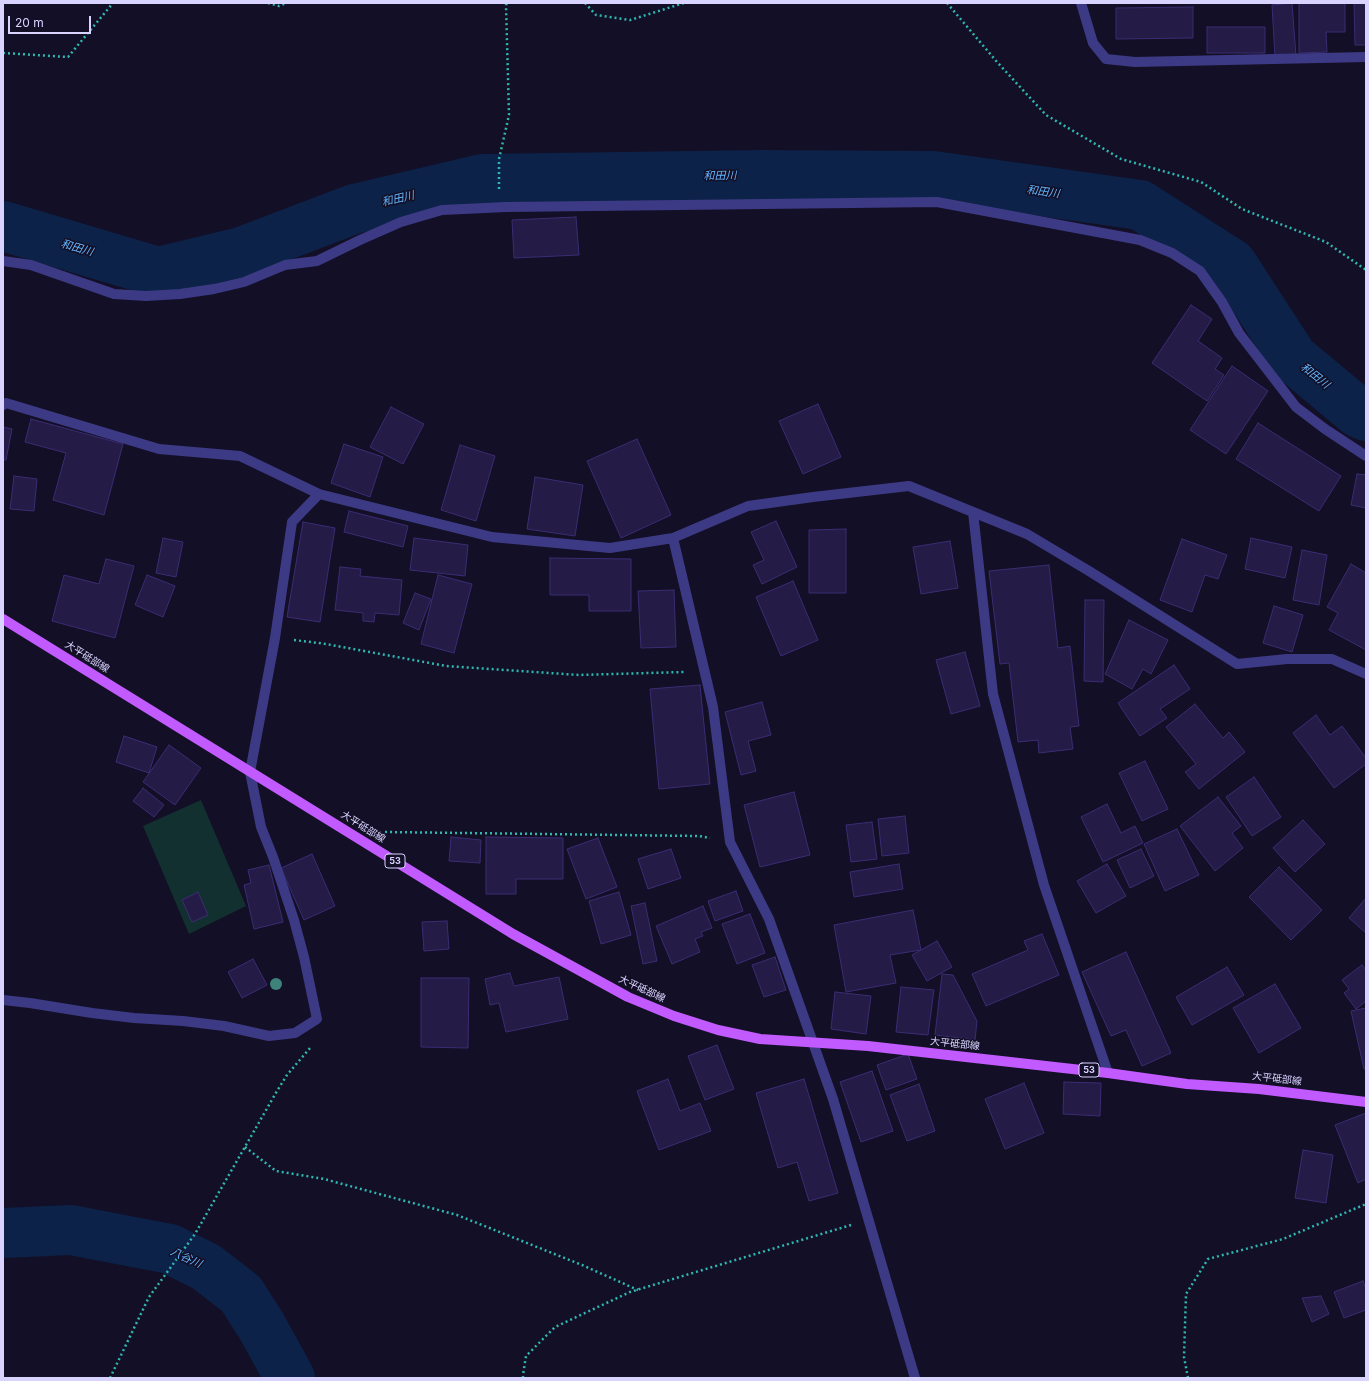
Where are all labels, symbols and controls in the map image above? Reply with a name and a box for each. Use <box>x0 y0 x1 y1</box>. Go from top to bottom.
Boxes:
scale bar <box>10 8 93 34</box>
text: 20 m <box>15 15 44 30</box>
water label: 和田川 <box>703 169 737 183</box>
water label: 和田川 <box>1026 183 1060 201</box>
water label: 和田川 <box>380 189 416 209</box>
water label: 和田川 <box>59 237 95 259</box>
water label: 和田川 <box>1298 360 1332 392</box>
street label: 大平砥部線 <box>63 639 111 675</box>
street label: 大平砥部線 <box>339 809 387 845</box>
road number: 53 <box>385 854 405 868</box>
street label: 大平砥部線 <box>617 973 667 1005</box>
street label: 大平砥部線 <box>930 1035 980 1053</box>
road number: 53 <box>1079 1063 1099 1077</box>
street label: 大平砥部線 <box>1251 1070 1303 1088</box>
water label: 八谷川 <box>168 1245 204 1271</box>

